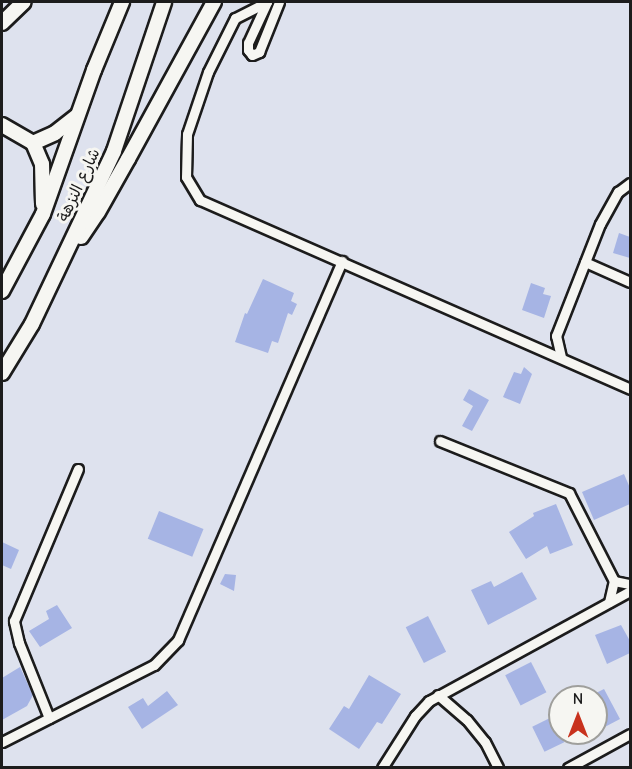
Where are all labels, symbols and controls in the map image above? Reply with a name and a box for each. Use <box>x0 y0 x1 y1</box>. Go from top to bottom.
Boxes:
street label: شارع النزهة <box>54 145 104 225</box>
north arrow <box>548 685 608 745</box>
text: N <box>573 690 583 708</box>

